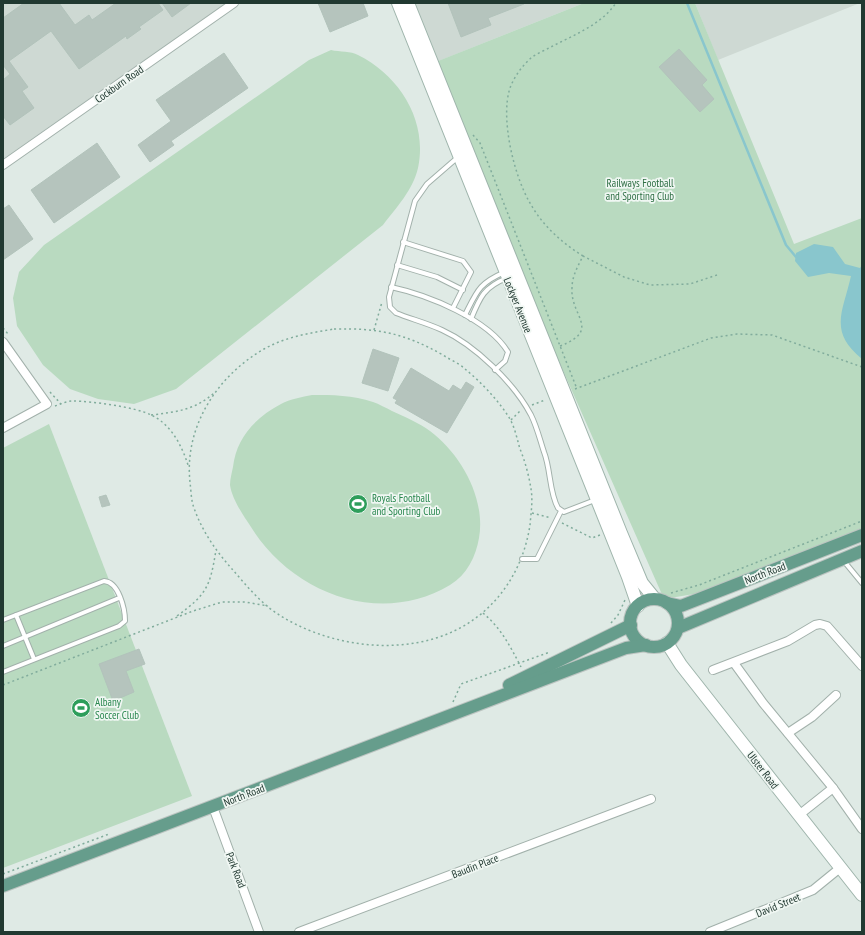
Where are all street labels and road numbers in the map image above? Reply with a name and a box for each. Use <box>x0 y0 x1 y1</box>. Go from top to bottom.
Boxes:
street label: Cockburn Road <box>92 62 146 106</box>
street label: Lockyer Avenue <box>501 275 536 335</box>
street label: North Road <box>742 559 788 587</box>
street label: Ulster Road <box>744 749 782 792</box>
street label: North Road <box>221 781 267 809</box>
street label: Park Road <box>223 850 249 890</box>
street label: Baudin Place <box>450 851 501 881</box>
street label: David Street <box>754 890 802 920</box>

